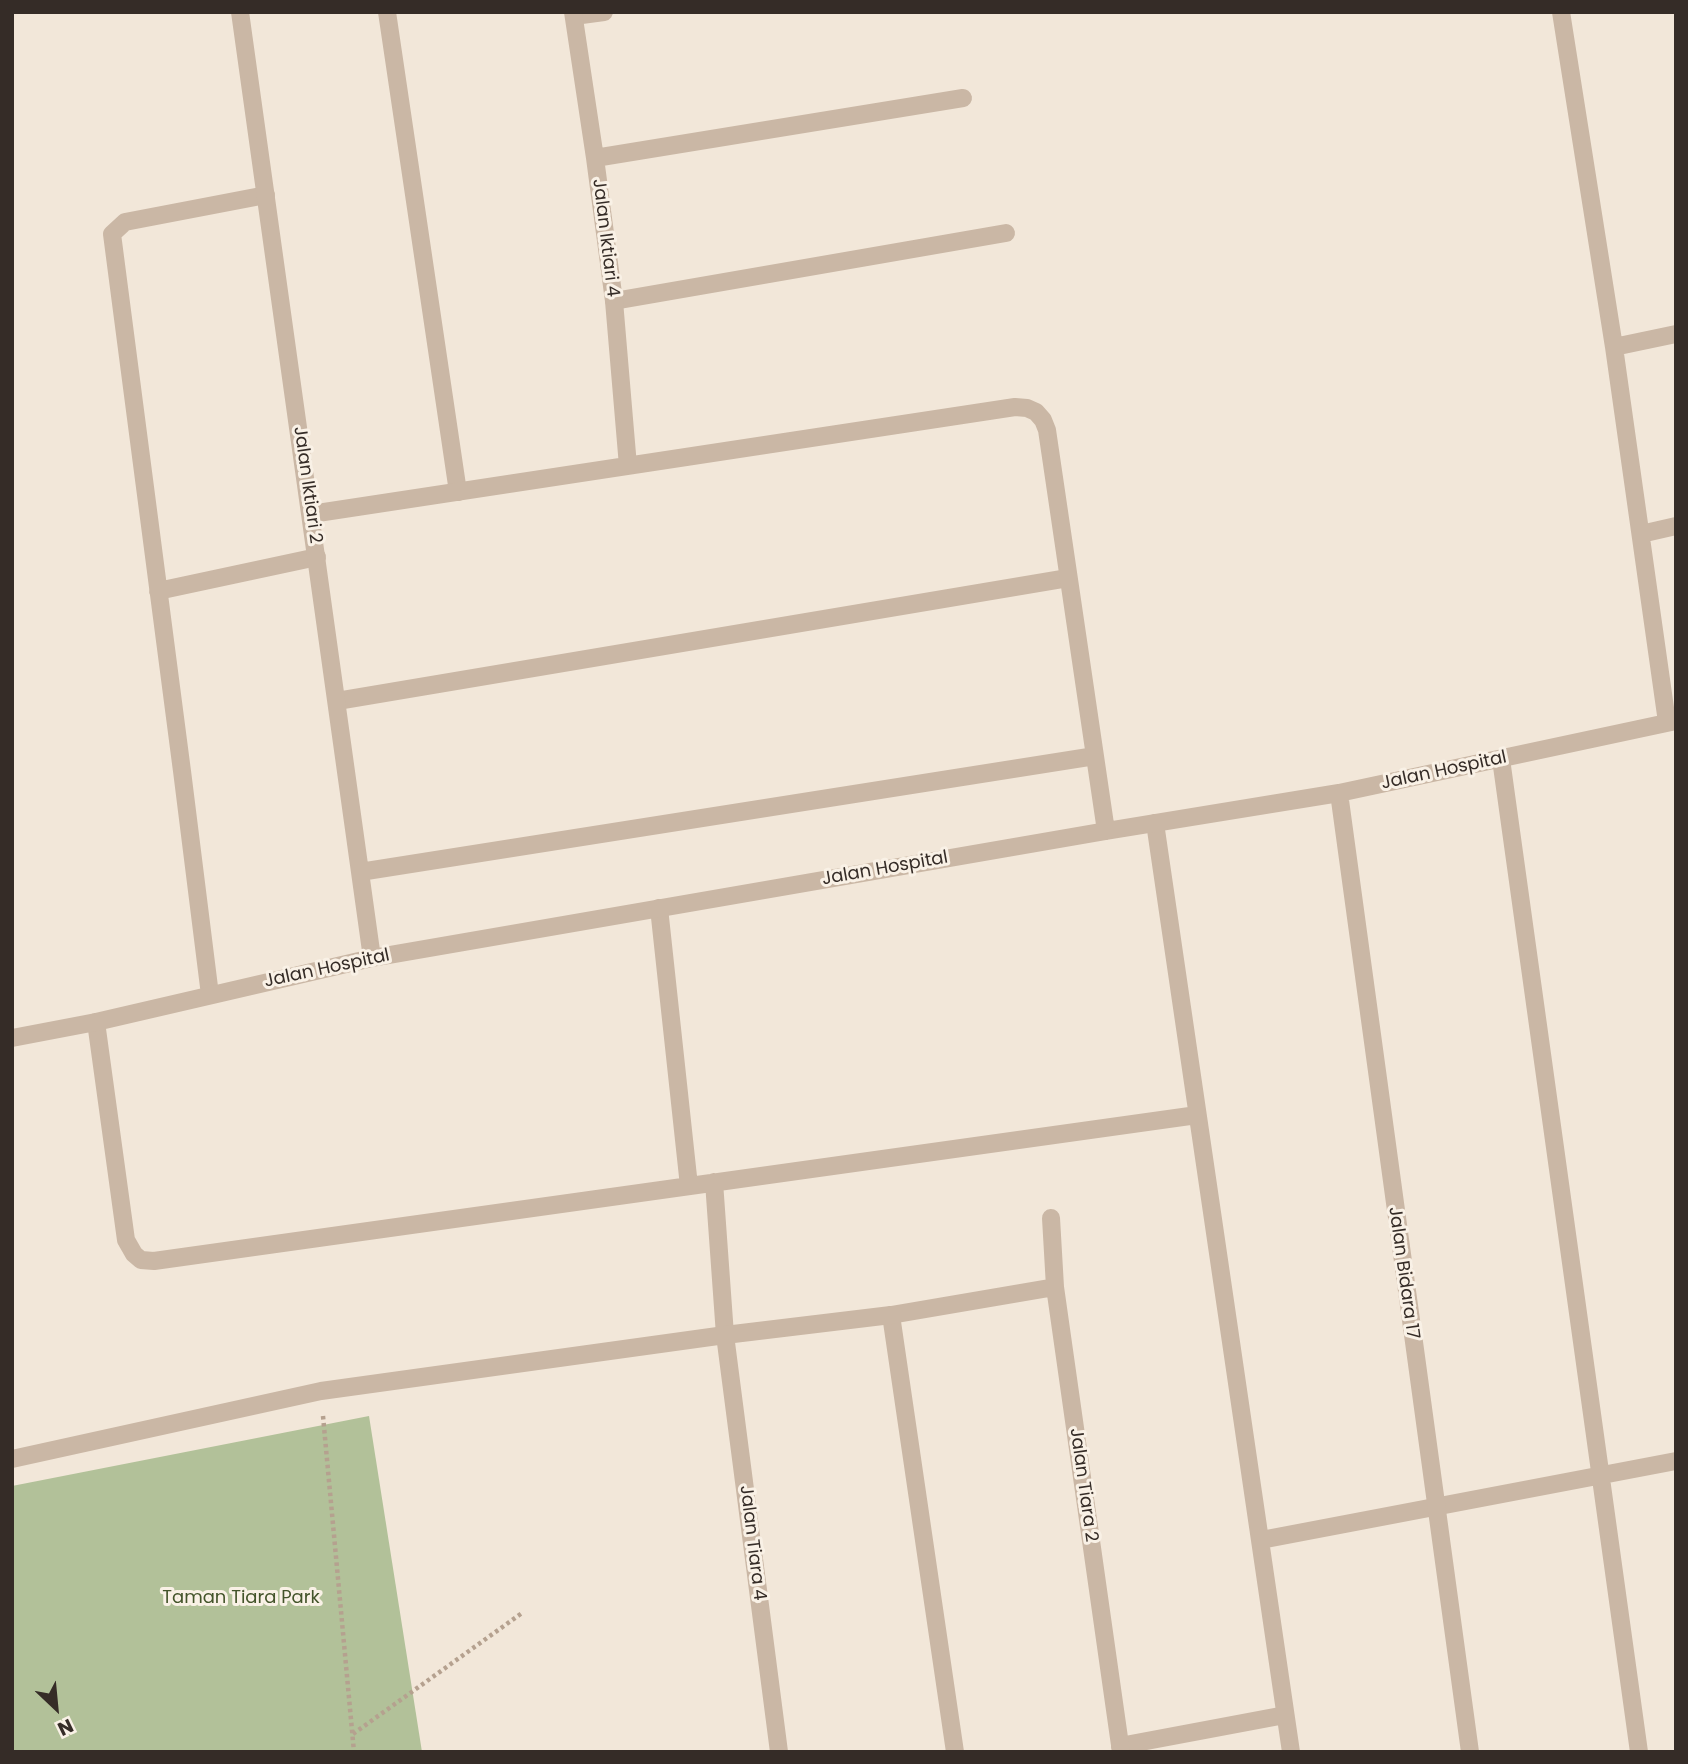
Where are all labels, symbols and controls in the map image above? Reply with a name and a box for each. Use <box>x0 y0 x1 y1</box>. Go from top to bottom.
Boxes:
street label: Jalan Iktiari 4 <box>587 178 623 298</box>
street label: Jalan Iktiari 2 <box>288 425 326 545</box>
street label: Jalan Hospital <box>1379 747 1509 795</box>
street label: Jalan Hospital <box>820 847 950 891</box>
street label: Jalan Hospital <box>262 945 392 993</box>
street label: Jalan Bidara 17 <box>1383 1205 1423 1341</box>
street label: Jalan Tiara 2 <box>1064 1427 1102 1543</box>
street label: Jalan Tiara 4 <box>734 1484 770 1602</box>
park label: Taman Tiara Park <box>162 1587 320 1609</box>
north arrow <box>21 1673 91 1743</box>
text: N <box>53 1712 78 1743</box>

